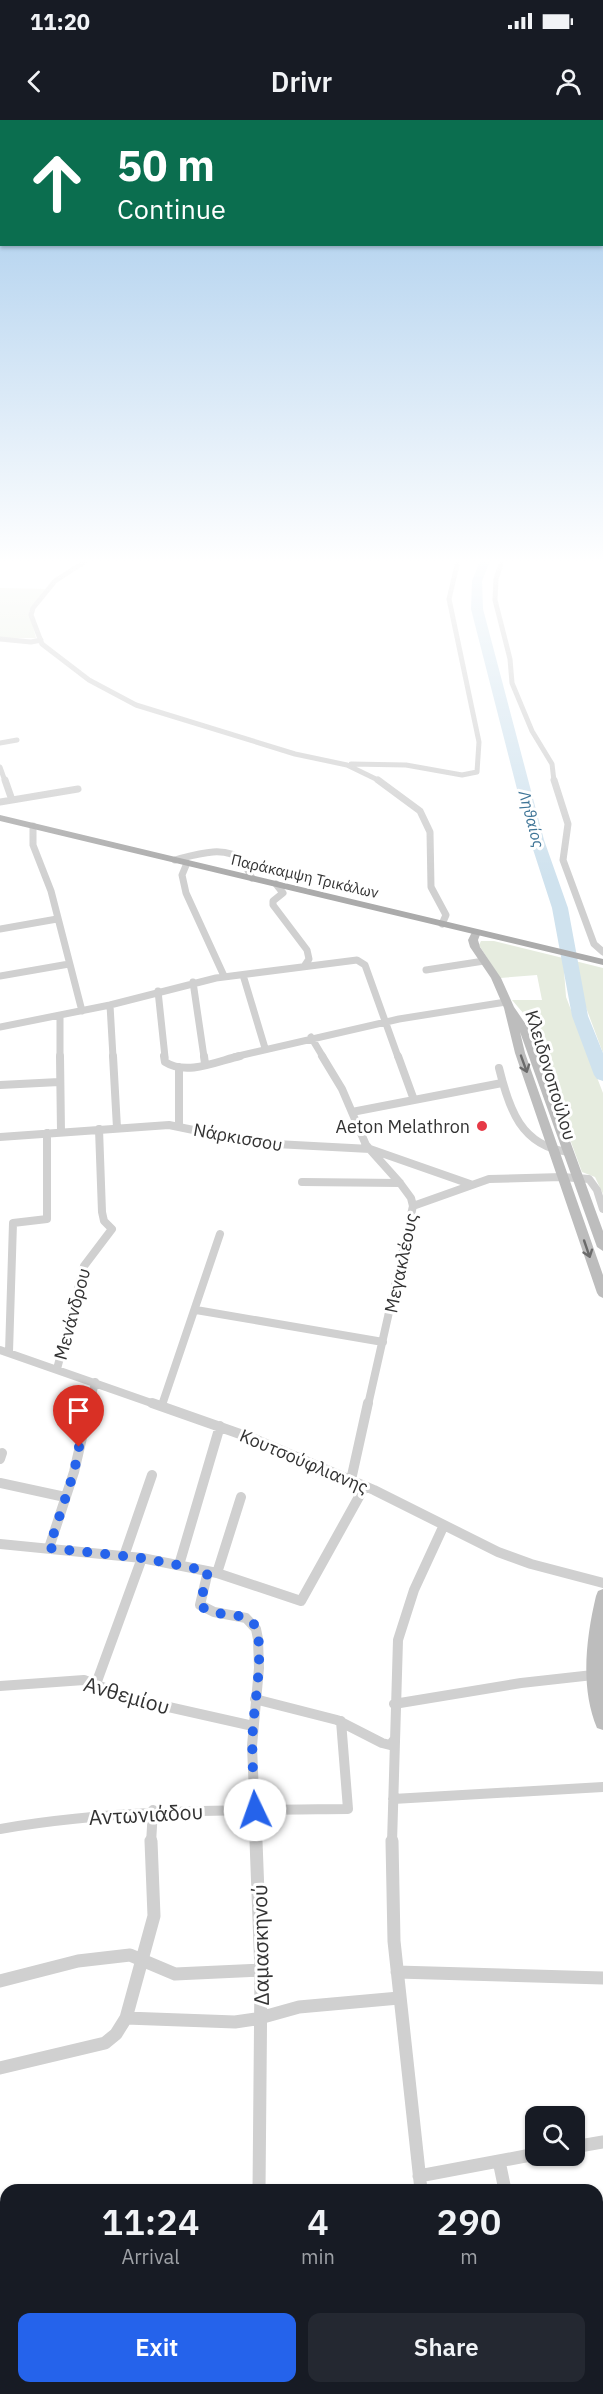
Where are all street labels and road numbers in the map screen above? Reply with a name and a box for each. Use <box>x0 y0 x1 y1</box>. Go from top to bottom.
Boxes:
street label: Παράκαμψη Τρικάλων <box>229 850 381 902</box>
street label: Κλειδονοπούλου <box>520 1007 582 1143</box>
street label: Νάρκισσου <box>192 1118 284 1156</box>
street label: Μεγακλέους <box>379 1211 423 1315</box>
street label: Μενάνδρου <box>49 1266 95 1362</box>
street label: Κουτσούφλιανης <box>236 1424 372 1499</box>
street label: Ανθεμίου <box>81 1669 173 1721</box>
street label: Αντωνιάδου <box>88 1797 204 1831</box>
street label: Δαμασκηνού <box>245 1884 275 2006</box>

